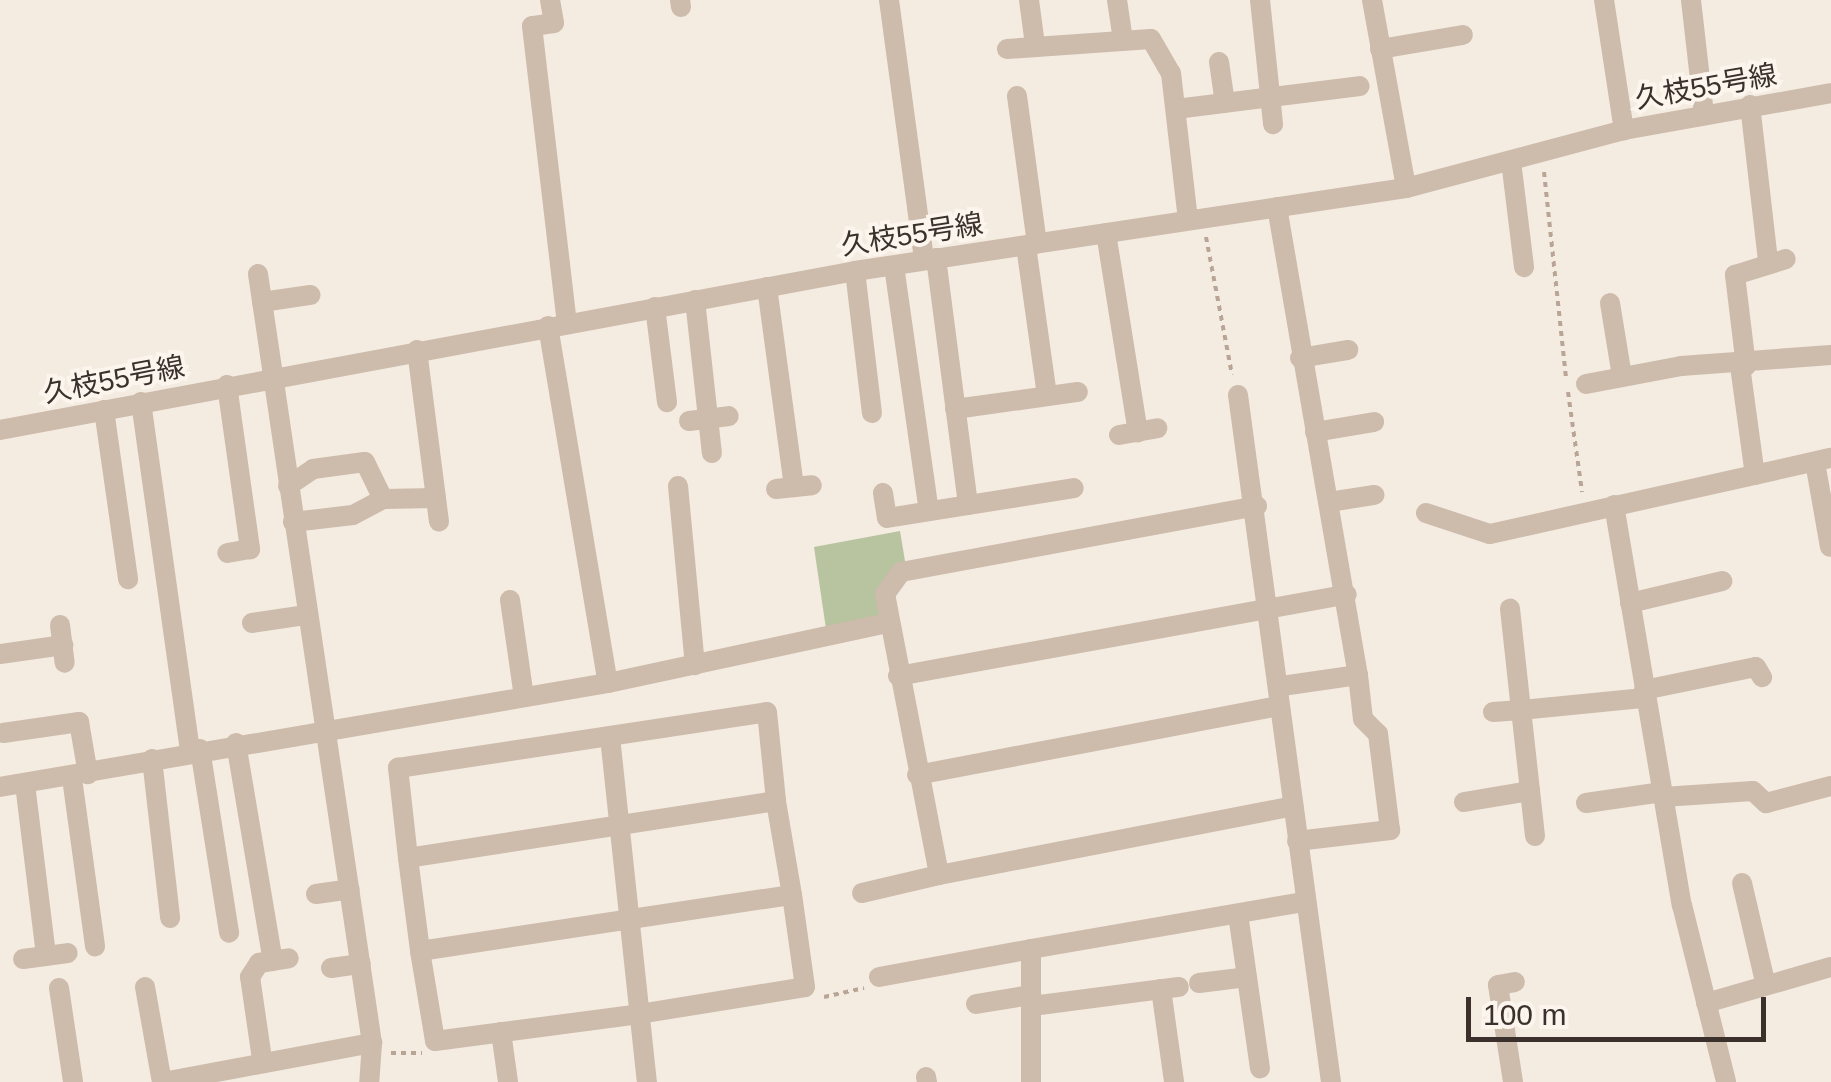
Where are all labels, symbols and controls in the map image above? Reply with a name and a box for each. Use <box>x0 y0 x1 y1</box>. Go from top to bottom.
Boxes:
street label: 久枝55号線 <box>1633 58 1779 116</box>
street label: 久枝55号線 <box>839 207 985 263</box>
street label: 久枝55号線 <box>41 350 187 410</box>
scale bar <box>1471 977 1771 1039</box>
text: 100 m <box>1483 998 1566 1031</box>

